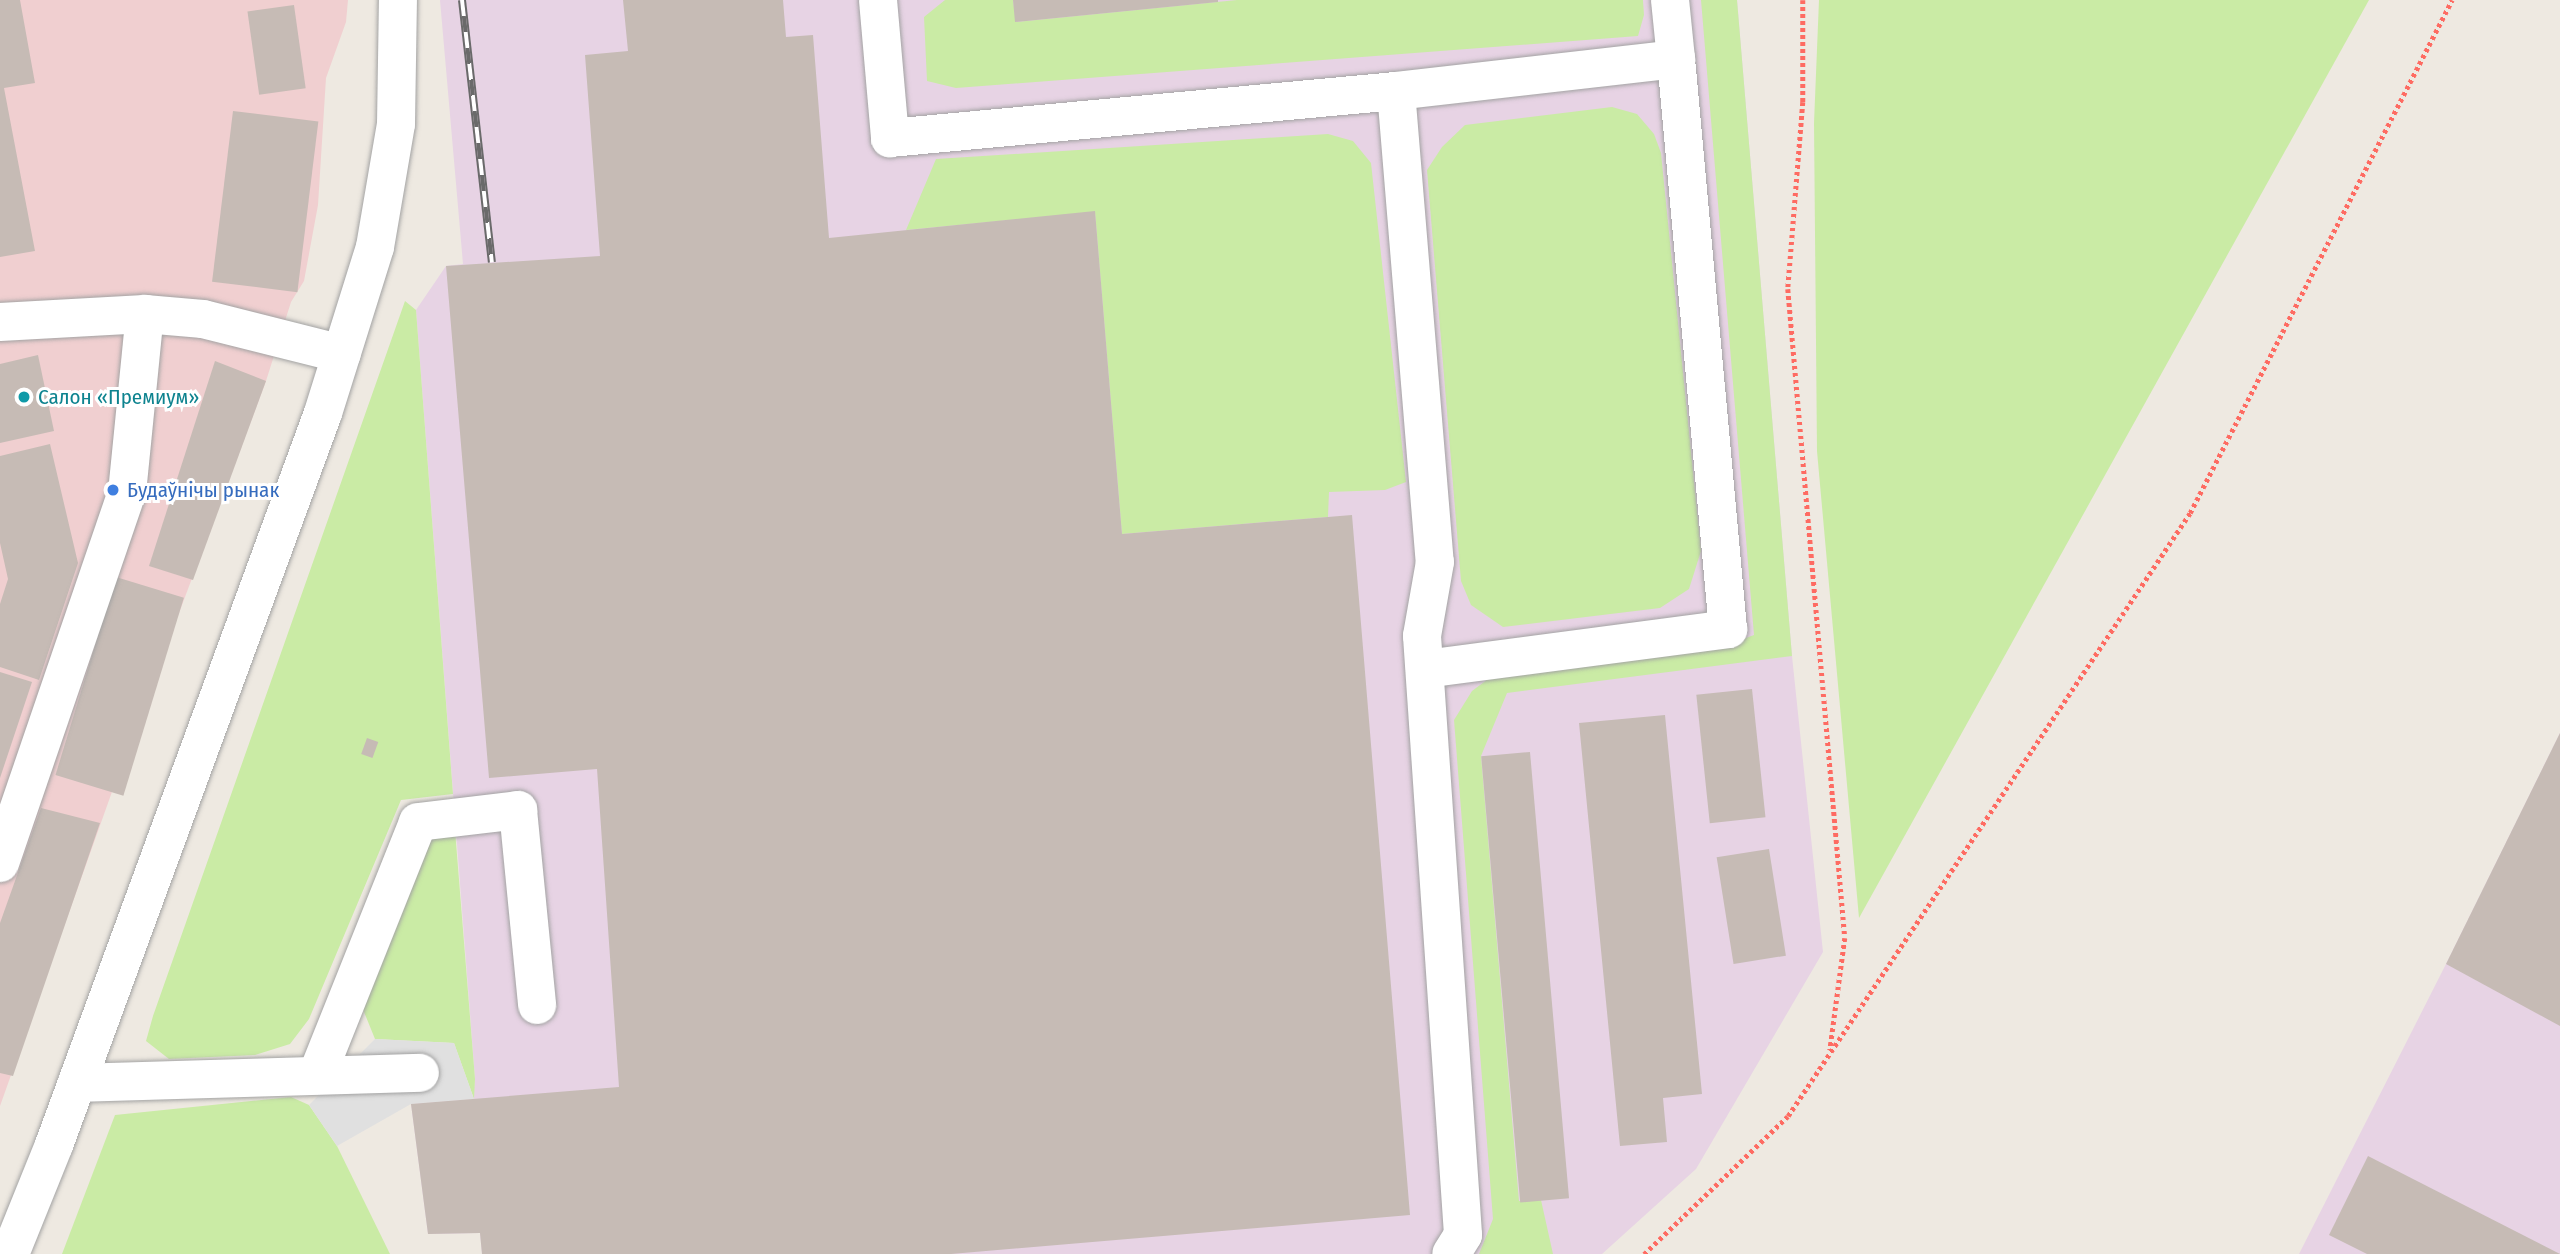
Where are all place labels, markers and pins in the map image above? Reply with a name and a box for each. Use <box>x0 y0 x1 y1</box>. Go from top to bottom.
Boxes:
place label: Салон «Премиум» <box>38 384 200 410</box>
marker: Салон «Премиум» <box>16 389 32 405</box>
place label: Будаўнічы рынак <box>127 477 279 503</box>
marker: Будаўнічы рынак <box>105 482 121 498</box>

